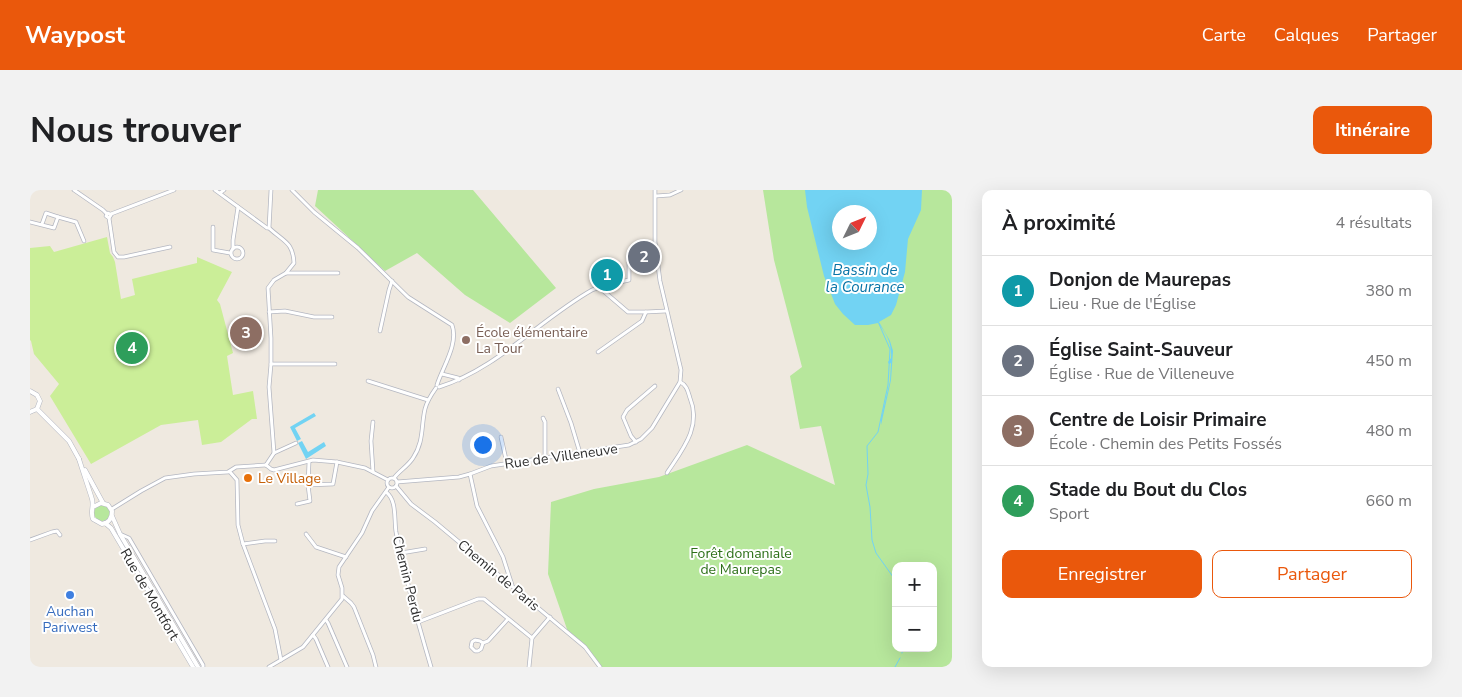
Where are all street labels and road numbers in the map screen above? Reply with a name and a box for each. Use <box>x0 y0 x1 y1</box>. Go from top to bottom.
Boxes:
street label: Rue de Villeneuve <box>503 439 619 474</box>
street label: Chemin Perdu <box>388 534 427 624</box>
street label: Chemin de Paris <box>454 535 544 616</box>
street label: Rue de Montfort <box>116 545 184 644</box>

